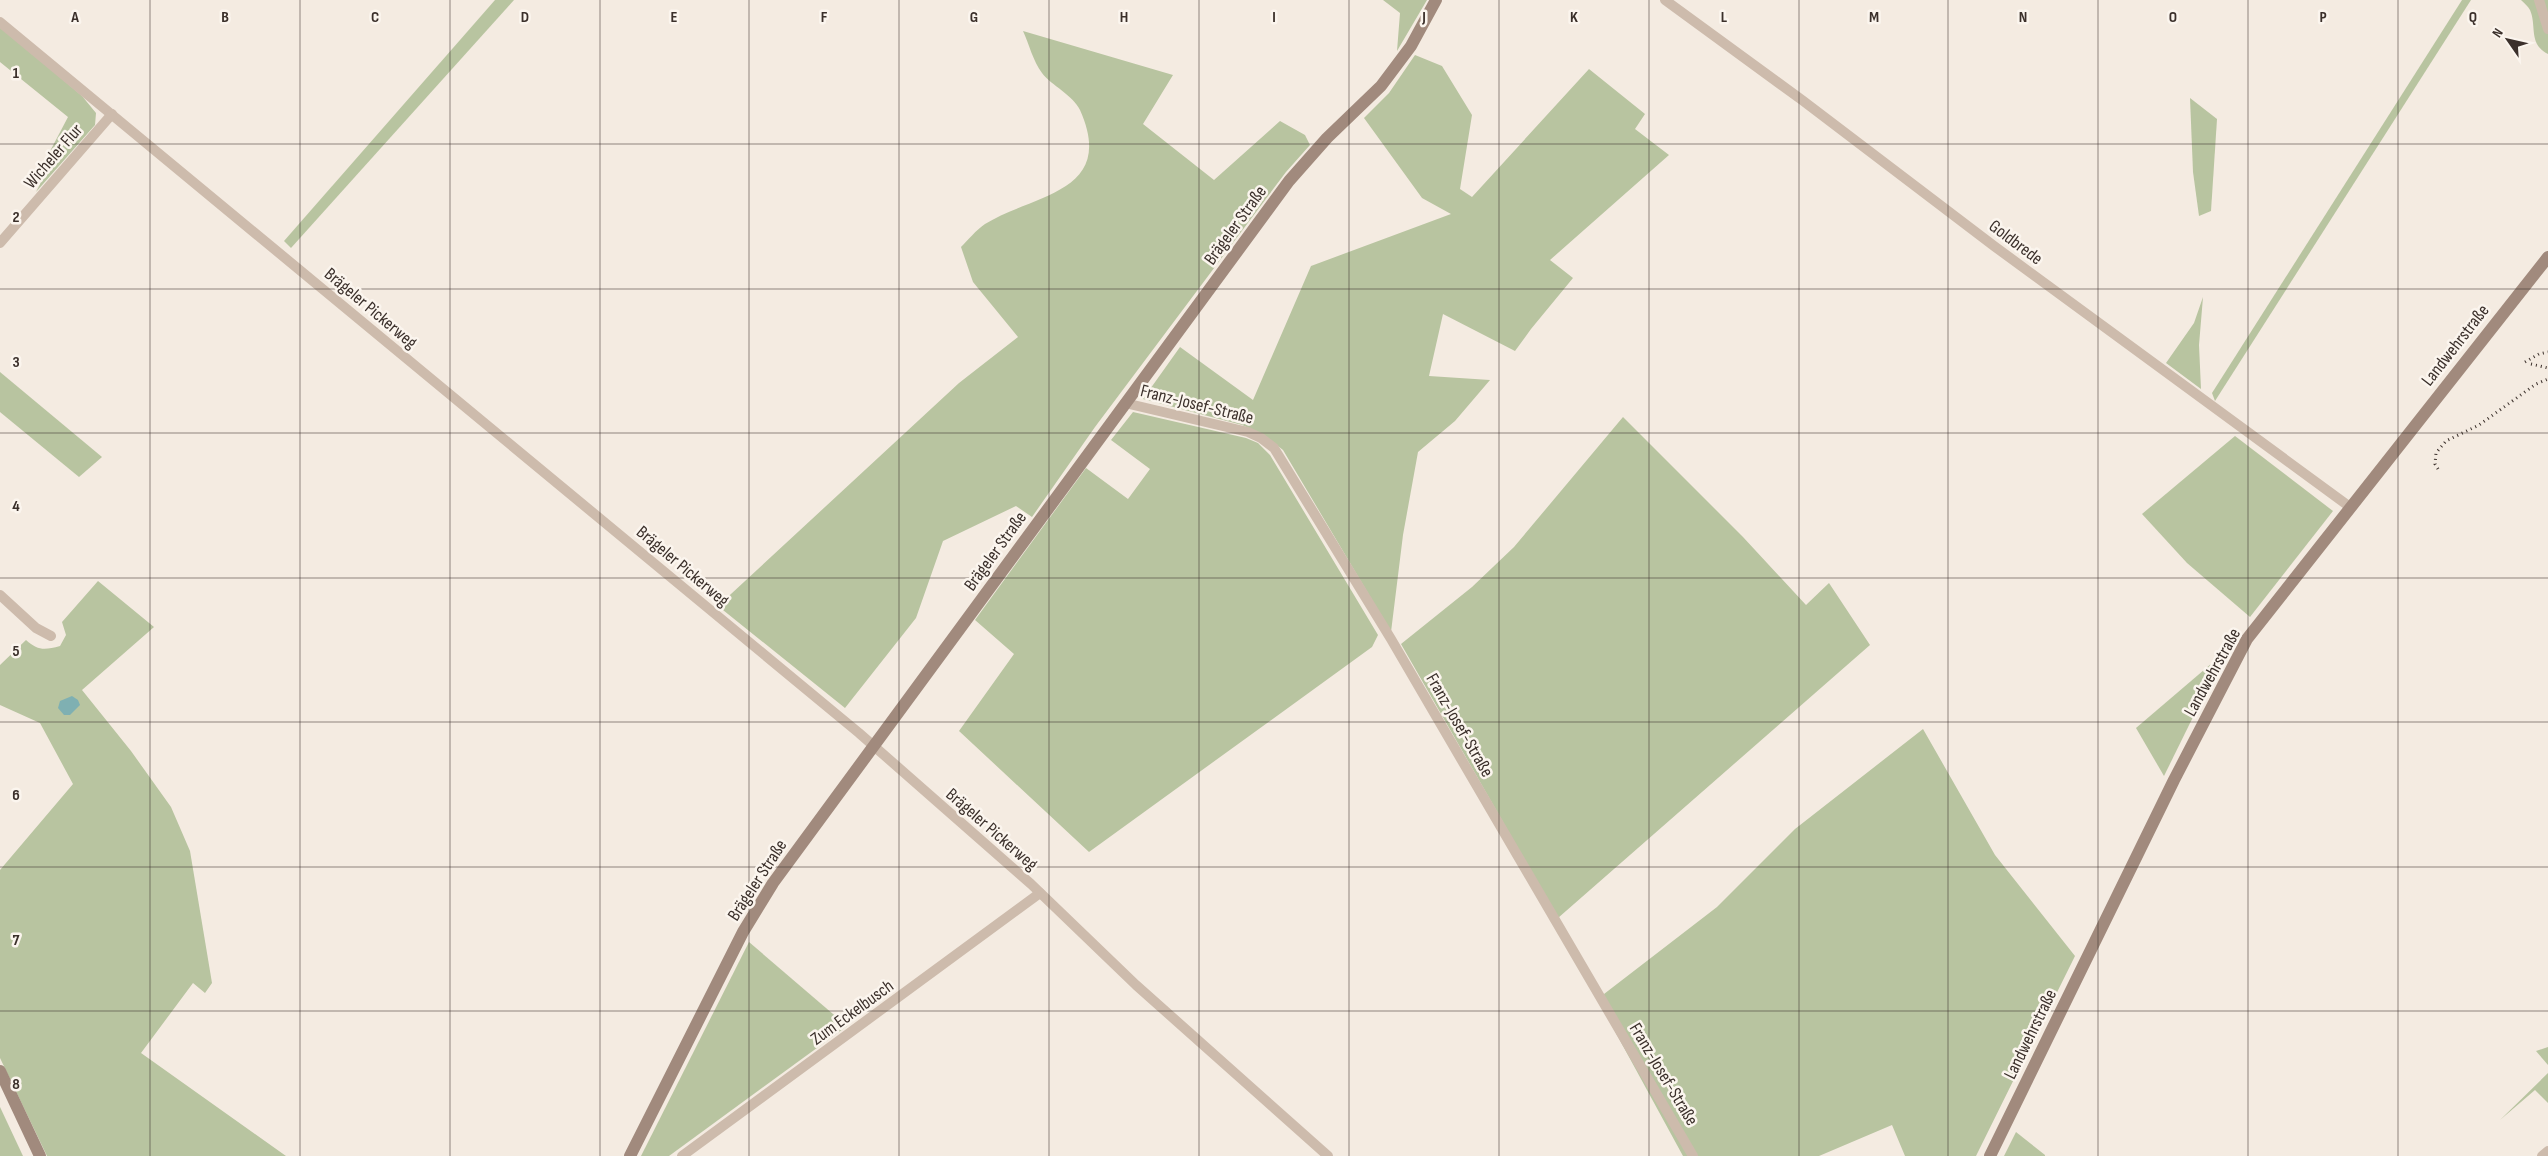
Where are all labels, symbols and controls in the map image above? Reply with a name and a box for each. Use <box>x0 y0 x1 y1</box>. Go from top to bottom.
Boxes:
text: A <box>70 8 79 27</box>
text: B <box>221 8 229 27</box>
text: C <box>371 8 379 27</box>
text: D <box>521 8 529 27</box>
text: E <box>671 8 678 27</box>
text: F <box>821 8 828 27</box>
text: G <box>970 8 978 27</box>
text: H <box>1120 8 1128 27</box>
text: I <box>1272 8 1276 27</box>
text: J <box>1421 8 1426 27</box>
text: K <box>1570 8 1578 27</box>
text: L <box>1721 8 1728 27</box>
text: M <box>1869 8 1879 27</box>
text: N <box>2019 8 2027 27</box>
text: O <box>2169 8 2177 27</box>
text: P <box>2319 8 2327 27</box>
text: Q <box>2469 8 2477 27</box>
north arrow <box>2483 15 2533 65</box>
text: N <box>2488 25 2507 41</box>
text: 1 <box>13 64 20 83</box>
street label: Wicheler Flur <box>20 120 87 193</box>
street label: Brägeler Straße <box>1200 182 1271 269</box>
text: 2 <box>12 208 20 227</box>
street label: Goldbrede <box>1985 215 2047 269</box>
street label: Brägeler Pickerweg <box>320 263 421 353</box>
street label: Landwehrstraße <box>2417 301 2494 390</box>
text: 3 <box>12 353 20 372</box>
street label: Franz-Josef-Straße <box>1138 380 1256 429</box>
text: 4 <box>12 497 20 516</box>
street label: Brägeler Straße <box>960 508 1031 595</box>
street label: Brägeler Pickerweg <box>632 521 733 611</box>
street label: Landwehrstraße <box>2180 625 2245 720</box>
text: 5 <box>12 642 20 661</box>
street label: Franz-Josef-Straße <box>1422 670 1498 781</box>
street label: Brägeler Pickerweg <box>942 784 1042 875</box>
text: 6 <box>12 786 20 805</box>
street label: Brägeler Straße <box>723 836 791 925</box>
text: 7 <box>13 931 20 950</box>
street label: Zum Eckelbusch <box>807 975 898 1049</box>
street label: Landwehrstraße <box>2000 986 2061 1083</box>
street label: Franz-Josef-Straße <box>1625 1019 1702 1129</box>
text: 8 <box>12 1075 20 1094</box>

